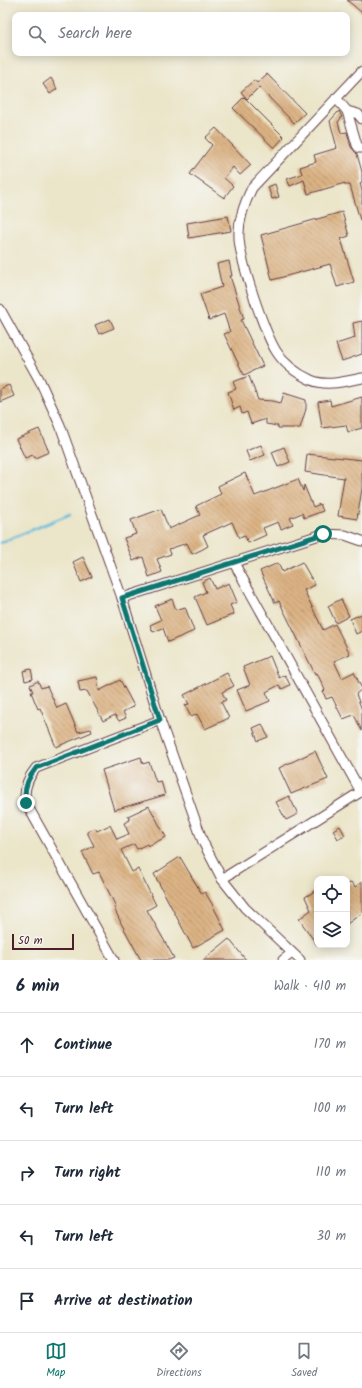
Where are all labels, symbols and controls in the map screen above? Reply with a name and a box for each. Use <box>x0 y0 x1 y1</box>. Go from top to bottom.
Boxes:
search box <box>12 12 350 56</box>
text: Search here <box>58 22 132 46</box>
icon: search <box>26 23 48 45</box>
route start <box>314 525 332 543</box>
route end <box>17 794 35 812</box>
map controls <box>314 876 350 948</box>
button: locate <box>314 876 350 912</box>
button: layers <box>314 912 350 948</box>
scale bar <box>12 932 74 951</box>
text: 50 m <box>18 932 43 950</box>
text: 6 min <box>16 973 60 1000</box>
text: Walk · 410 m <box>274 976 346 997</box>
text: Continue <box>54 1033 112 1057</box>
icon: ahead <box>16 1034 38 1056</box>
text: 170 m <box>314 1034 346 1055</box>
text: Turn left <box>54 1097 114 1121</box>
icon: left <box>16 1098 38 1120</box>
text: 100 m <box>313 1098 346 1119</box>
text: Turn right <box>54 1161 121 1185</box>
icon: right <box>16 1162 38 1184</box>
text: 110 m <box>316 1162 346 1183</box>
text: Turn left <box>54 1225 114 1249</box>
icon: left <box>16 1226 38 1248</box>
text: 30 m <box>317 1226 346 1247</box>
text: Arrive at destination <box>54 1289 193 1313</box>
icon: arrive <box>16 1290 38 1312</box>
tab: Map <box>45 1340 67 1382</box>
tab: Directions <box>156 1340 202 1382</box>
tab: Saved <box>291 1340 317 1382</box>

